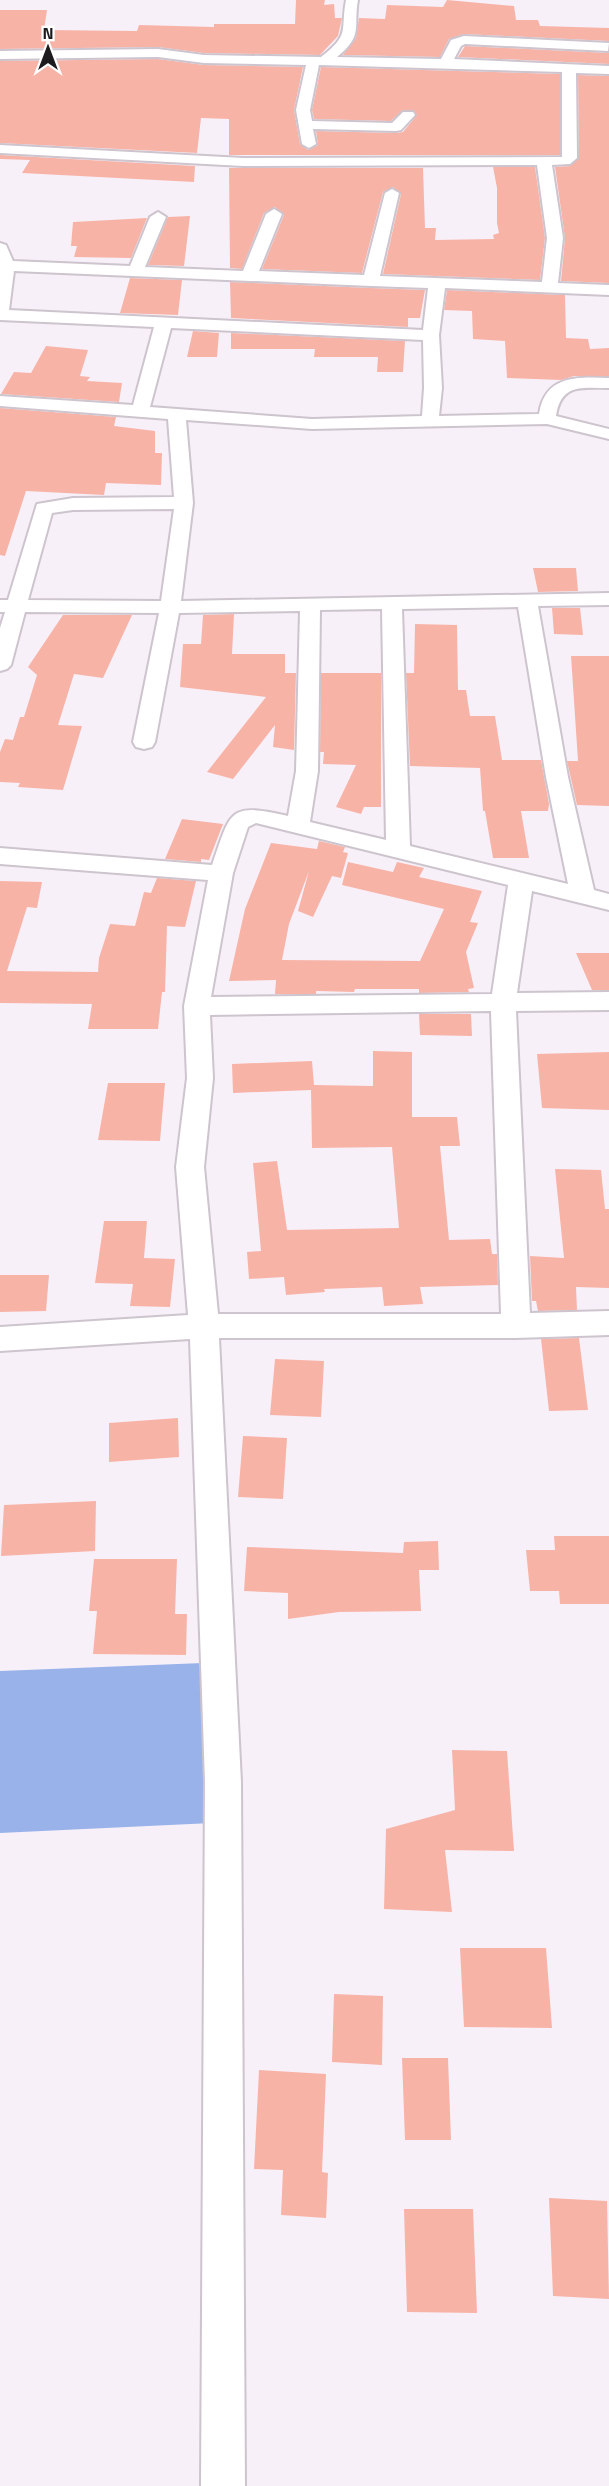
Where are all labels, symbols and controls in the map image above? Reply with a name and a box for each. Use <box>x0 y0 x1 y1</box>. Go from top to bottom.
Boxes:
north arrow <box>18 18 78 78</box>
text: N <box>42 21 54 45</box>

